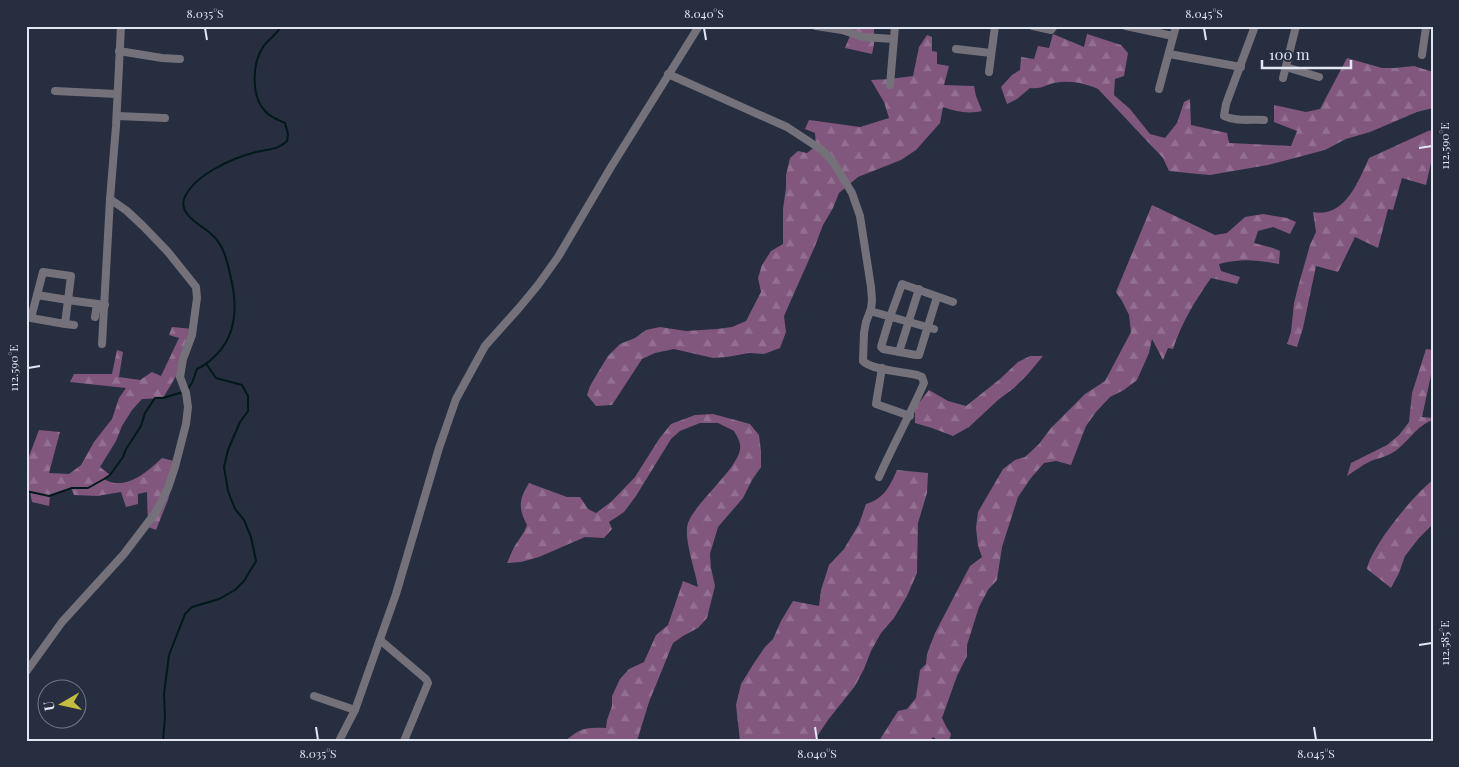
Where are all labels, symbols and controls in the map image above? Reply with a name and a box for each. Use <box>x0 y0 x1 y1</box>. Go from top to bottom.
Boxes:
text: 8.035°S <box>186 5 224 21</box>
text: 8.040°S <box>684 5 724 21</box>
text: 8.045°S <box>1185 5 1223 21</box>
scale bar <box>1262 38 1350 70</box>
text: 100 m <box>1269 44 1310 64</box>
text: 112.590°E <box>1436 123 1452 169</box>
text: 112.590°E <box>5 345 21 391</box>
text: 112.585°E <box>1436 620 1452 666</box>
north arrow <box>38 680 88 730</box>
text: U <box>38 700 59 712</box>
text: 8.035°S <box>299 745 337 761</box>
text: 8.040°S <box>797 745 837 761</box>
text: 8.045°S <box>1297 745 1335 761</box>

